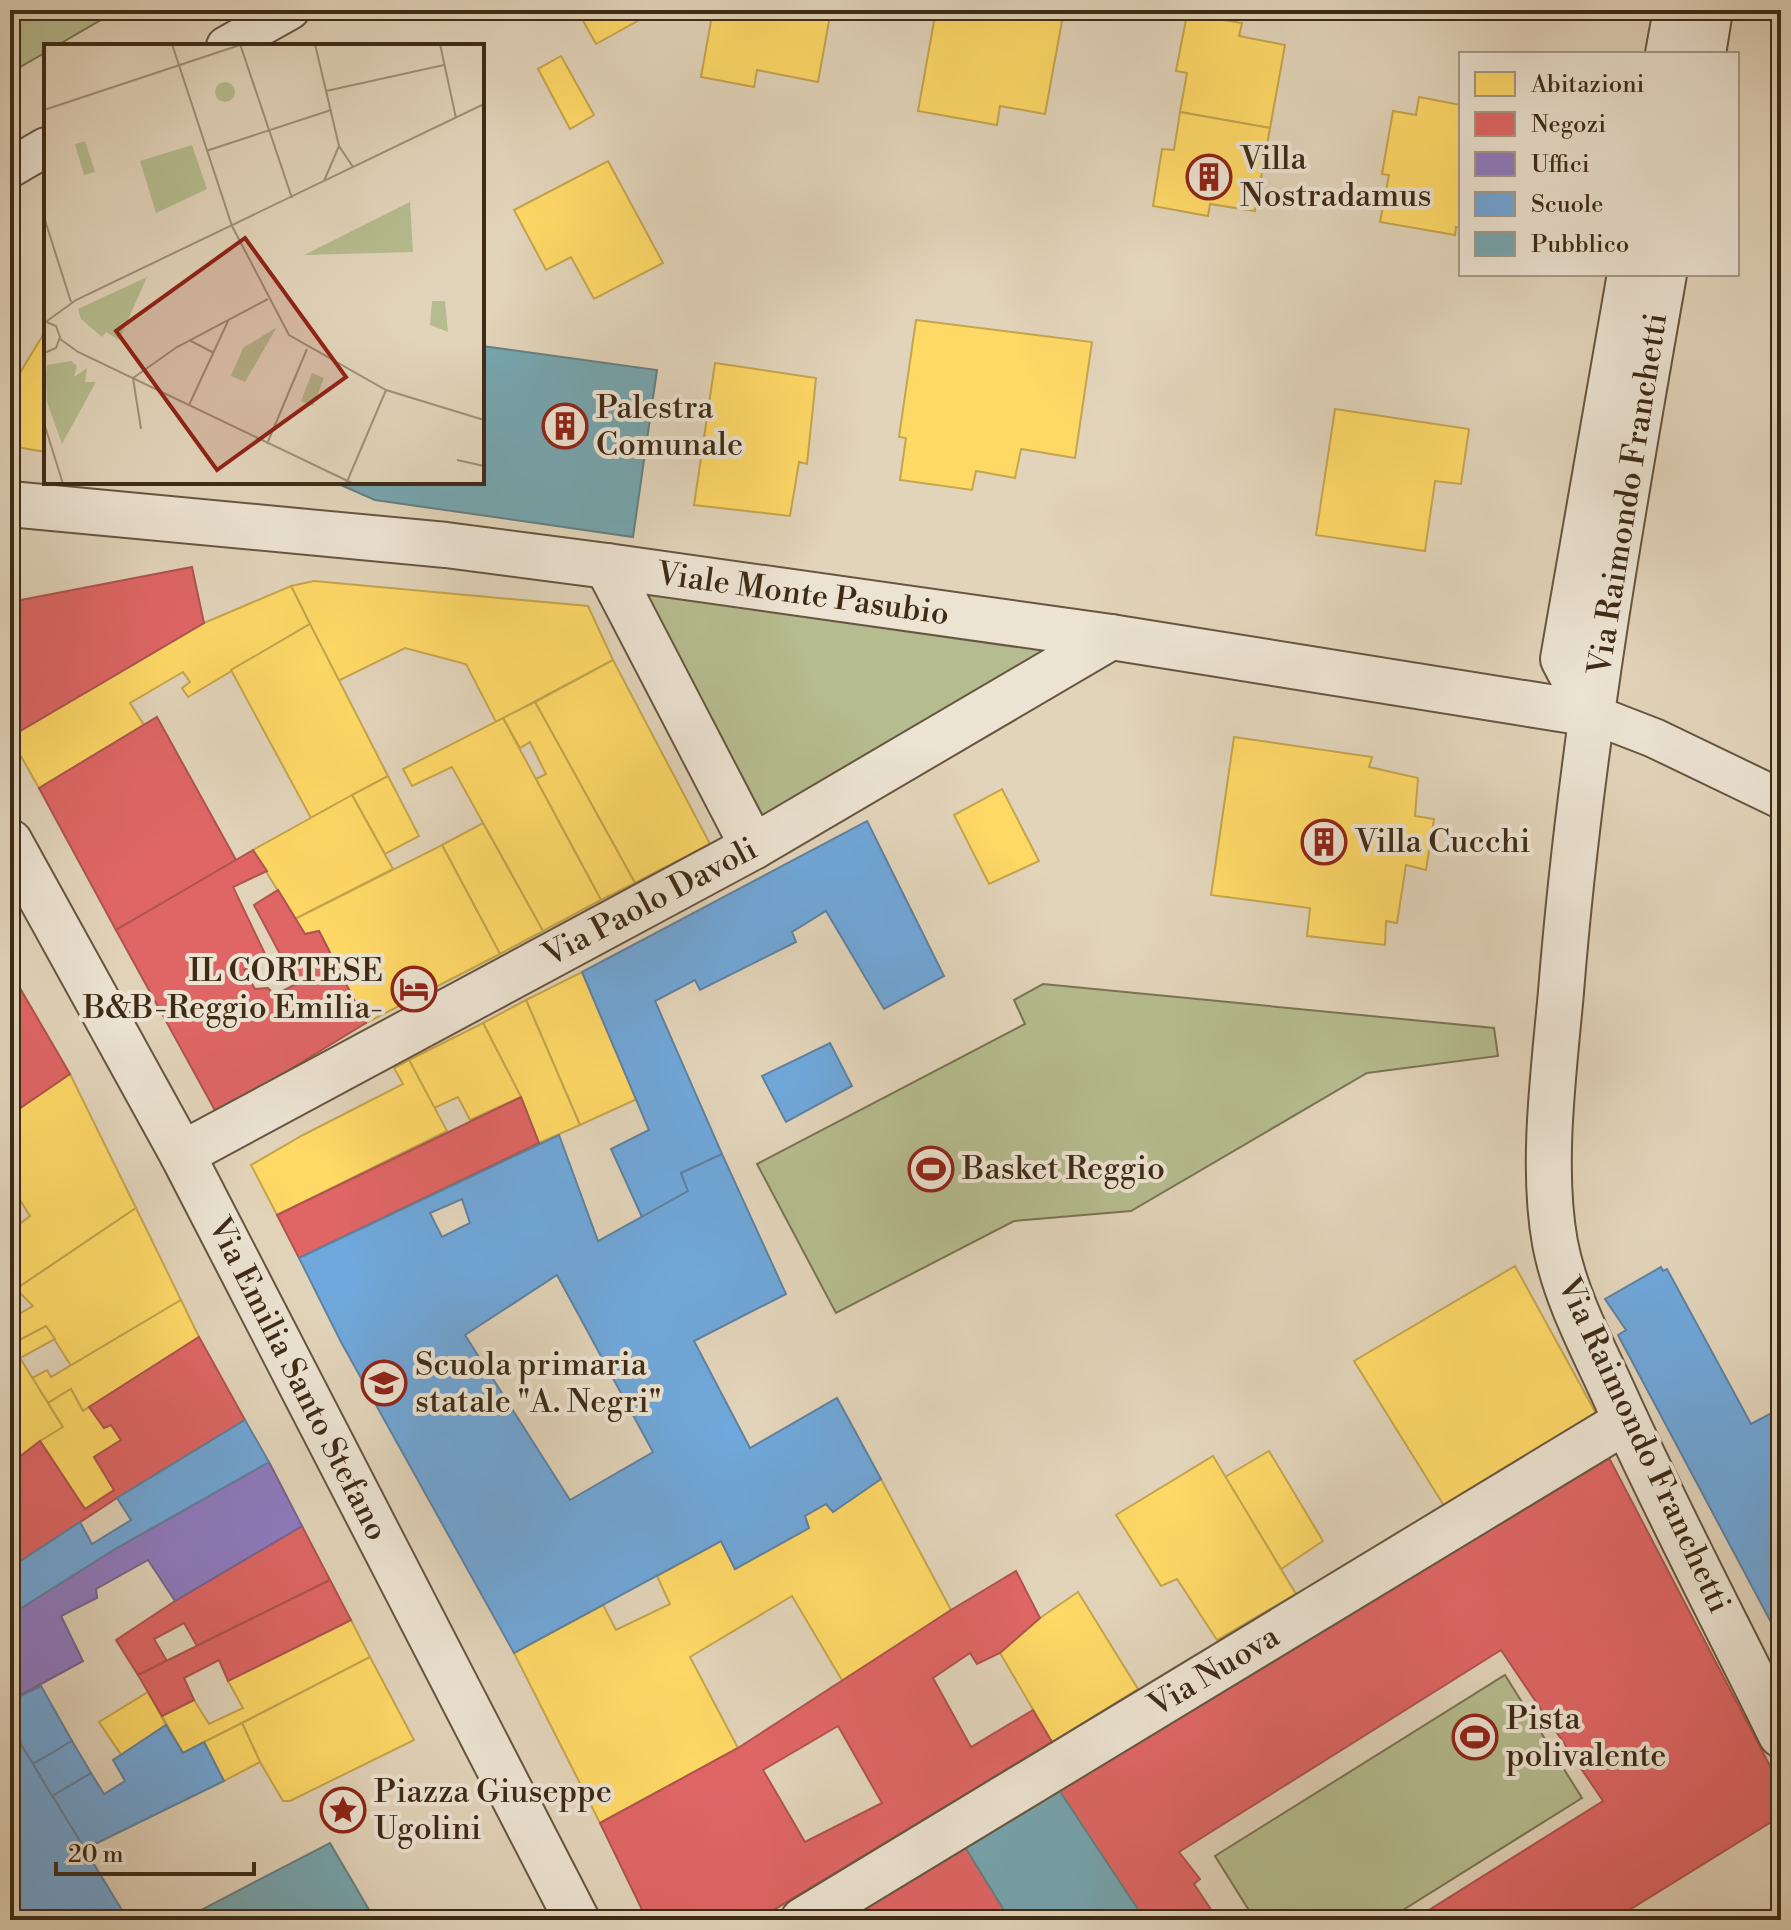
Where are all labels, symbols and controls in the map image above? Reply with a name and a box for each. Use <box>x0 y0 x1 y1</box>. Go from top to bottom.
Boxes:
inset map <box>44 44 484 484</box>
legend <box>1459 52 1739 276</box>
text: Abitazioni <box>1530 70 1645 100</box>
text: Negozi <box>1531 110 1606 140</box>
place label: Villa Nostradamus <box>1239 139 1432 216</box>
text: Uffici <box>1531 150 1590 180</box>
building icon: Villa Nostradamus <box>1185 153 1233 201</box>
text: Scuole <box>1531 190 1603 220</box>
text: Pubblico <box>1531 230 1629 260</box>
street label: Via Raimondo Franchetti <box>1579 310 1676 679</box>
place label: Palestra Comunale <box>596 388 743 465</box>
building icon: Palestra Comunale <box>541 402 589 450</box>
street label: Viale Monte Pasubio <box>653 554 952 634</box>
building icon: Villa Cucchi <box>1300 818 1348 866</box>
place label: Villa Cucchi <box>1354 822 1530 862</box>
street label: Via Paolo Davoli <box>535 829 764 976</box>
place label: IL CORTESE B&B-Reggio Emilia- <box>82 951 383 1028</box>
hotel icon: IL CORTESE B&B-Reggio Emilia- <box>390 965 438 1013</box>
sports icon: Basket Reggio <box>907 1145 955 1193</box>
place label: Basket Reggio <box>961 1149 1165 1189</box>
street label: Via Emilia Santo Stefano <box>199 1210 397 1547</box>
street label: Via Raimondo Franchetti <box>1548 1270 1739 1619</box>
place label: Scuola primaria statale "A. Negri" <box>415 1345 661 1422</box>
school or university icon: Scuola primaria statale "A. Negri" <box>360 1359 408 1407</box>
street label: Via Nuova <box>1141 1616 1287 1726</box>
place label: Pista polivalente <box>1506 1699 1666 1776</box>
sports icon: Pista polivalente <box>1451 1713 1499 1761</box>
place label: Piazza Giuseppe Ugolini <box>374 1772 612 1849</box>
place icon: Piazza Giuseppe Ugolini <box>319 1786 367 1834</box>
scale bar <box>56 1826 254 1876</box>
text: 20 m <box>68 1840 124 1870</box>

